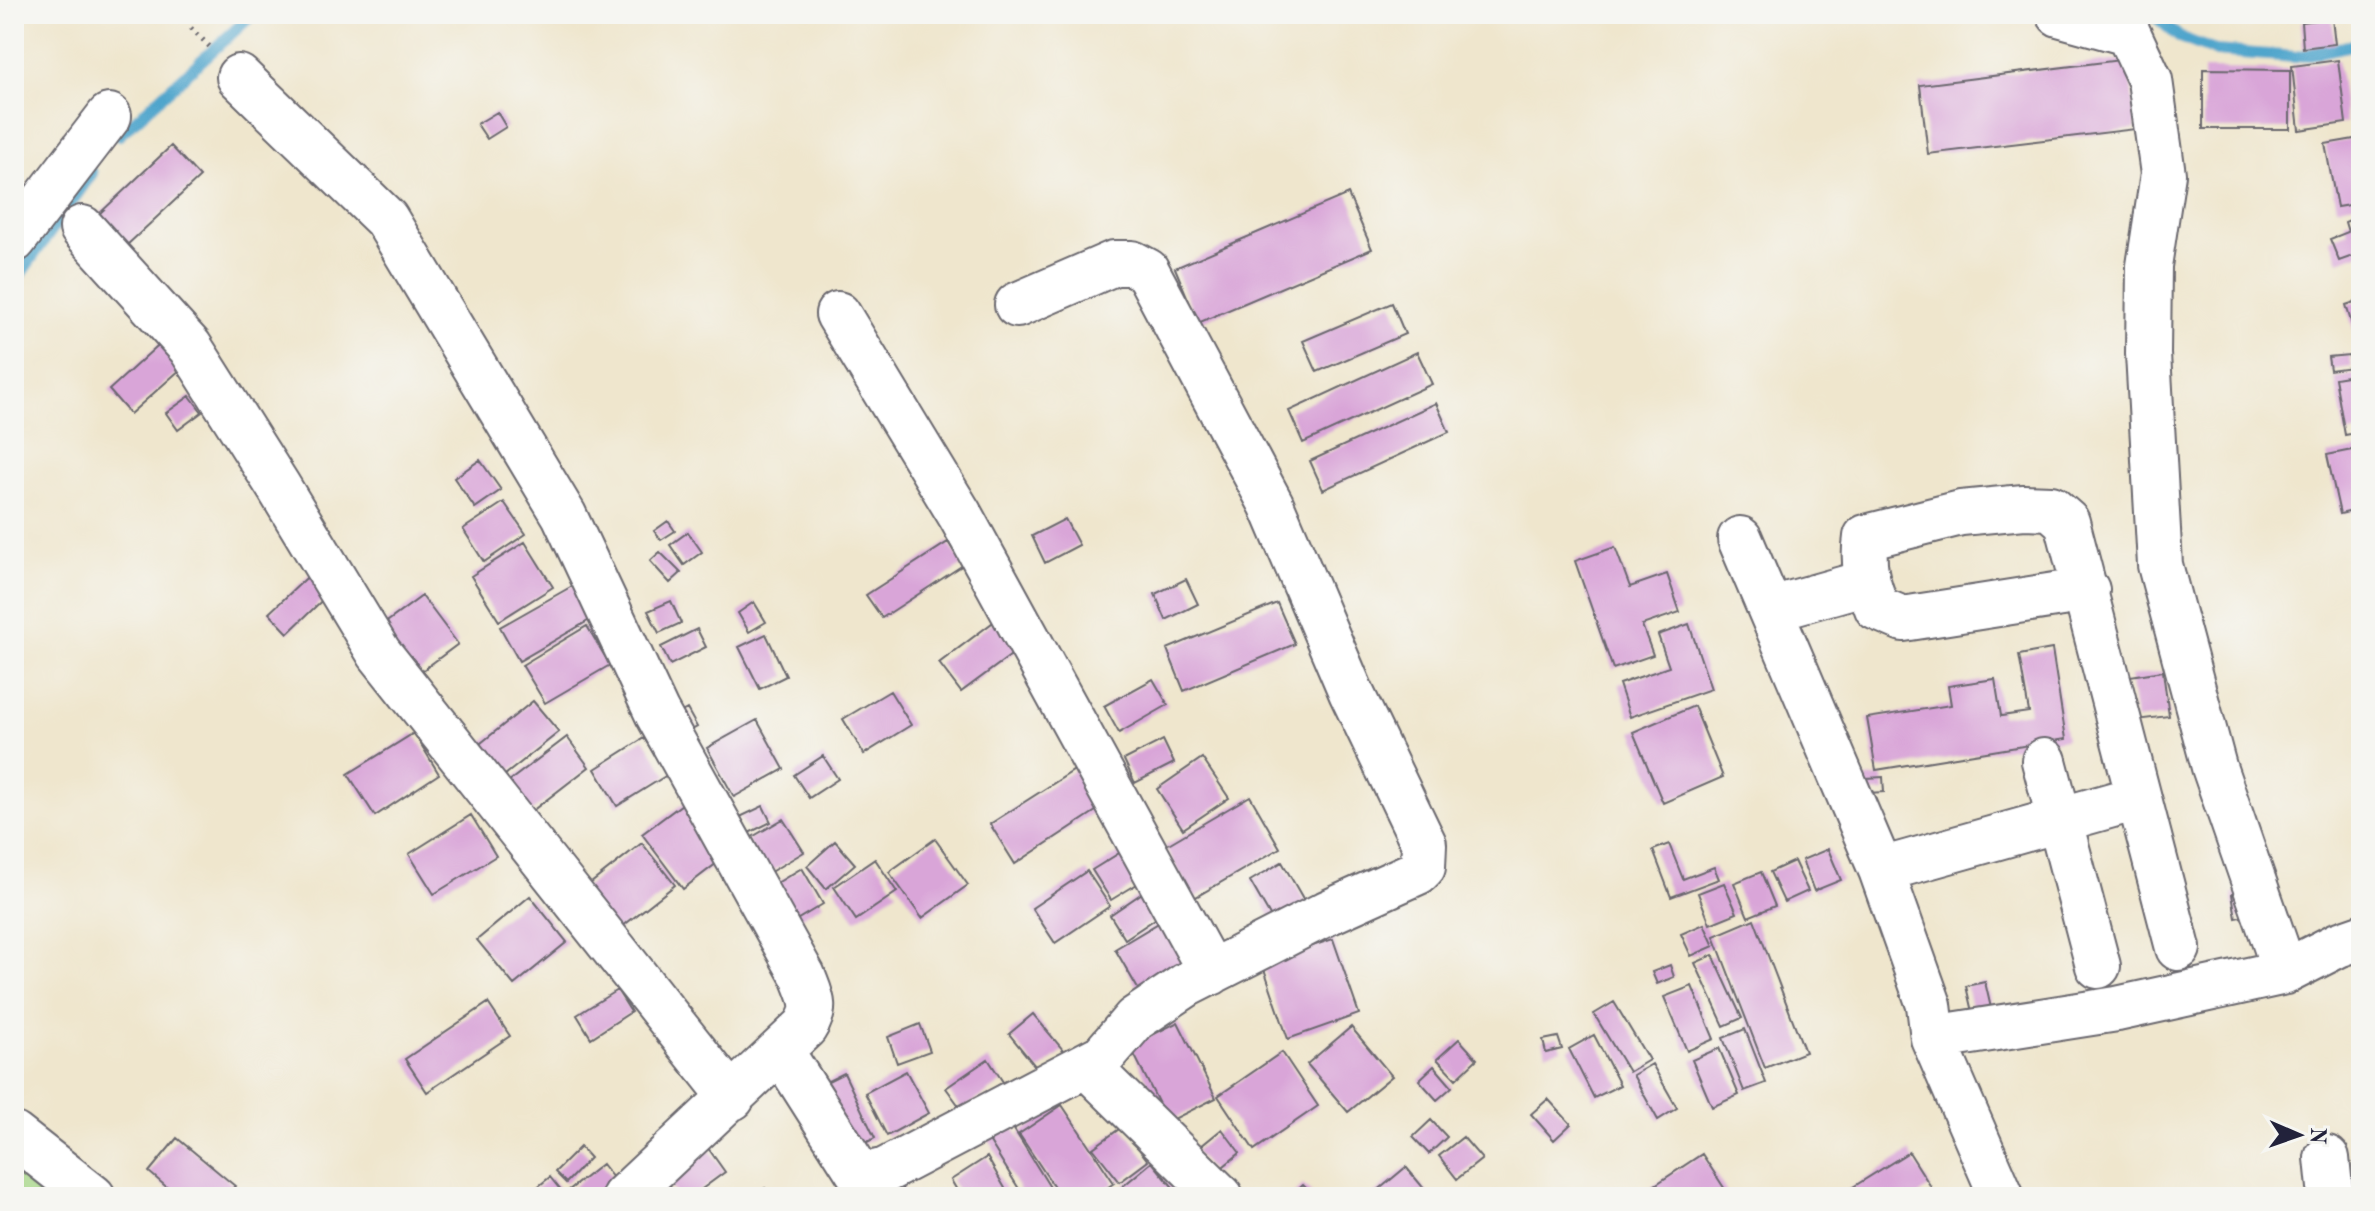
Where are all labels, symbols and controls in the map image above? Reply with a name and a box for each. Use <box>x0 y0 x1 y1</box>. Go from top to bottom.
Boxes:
north arrow <box>2259 1095 2339 1175</box>
text: N <box>2306 1127 2328 1145</box>

